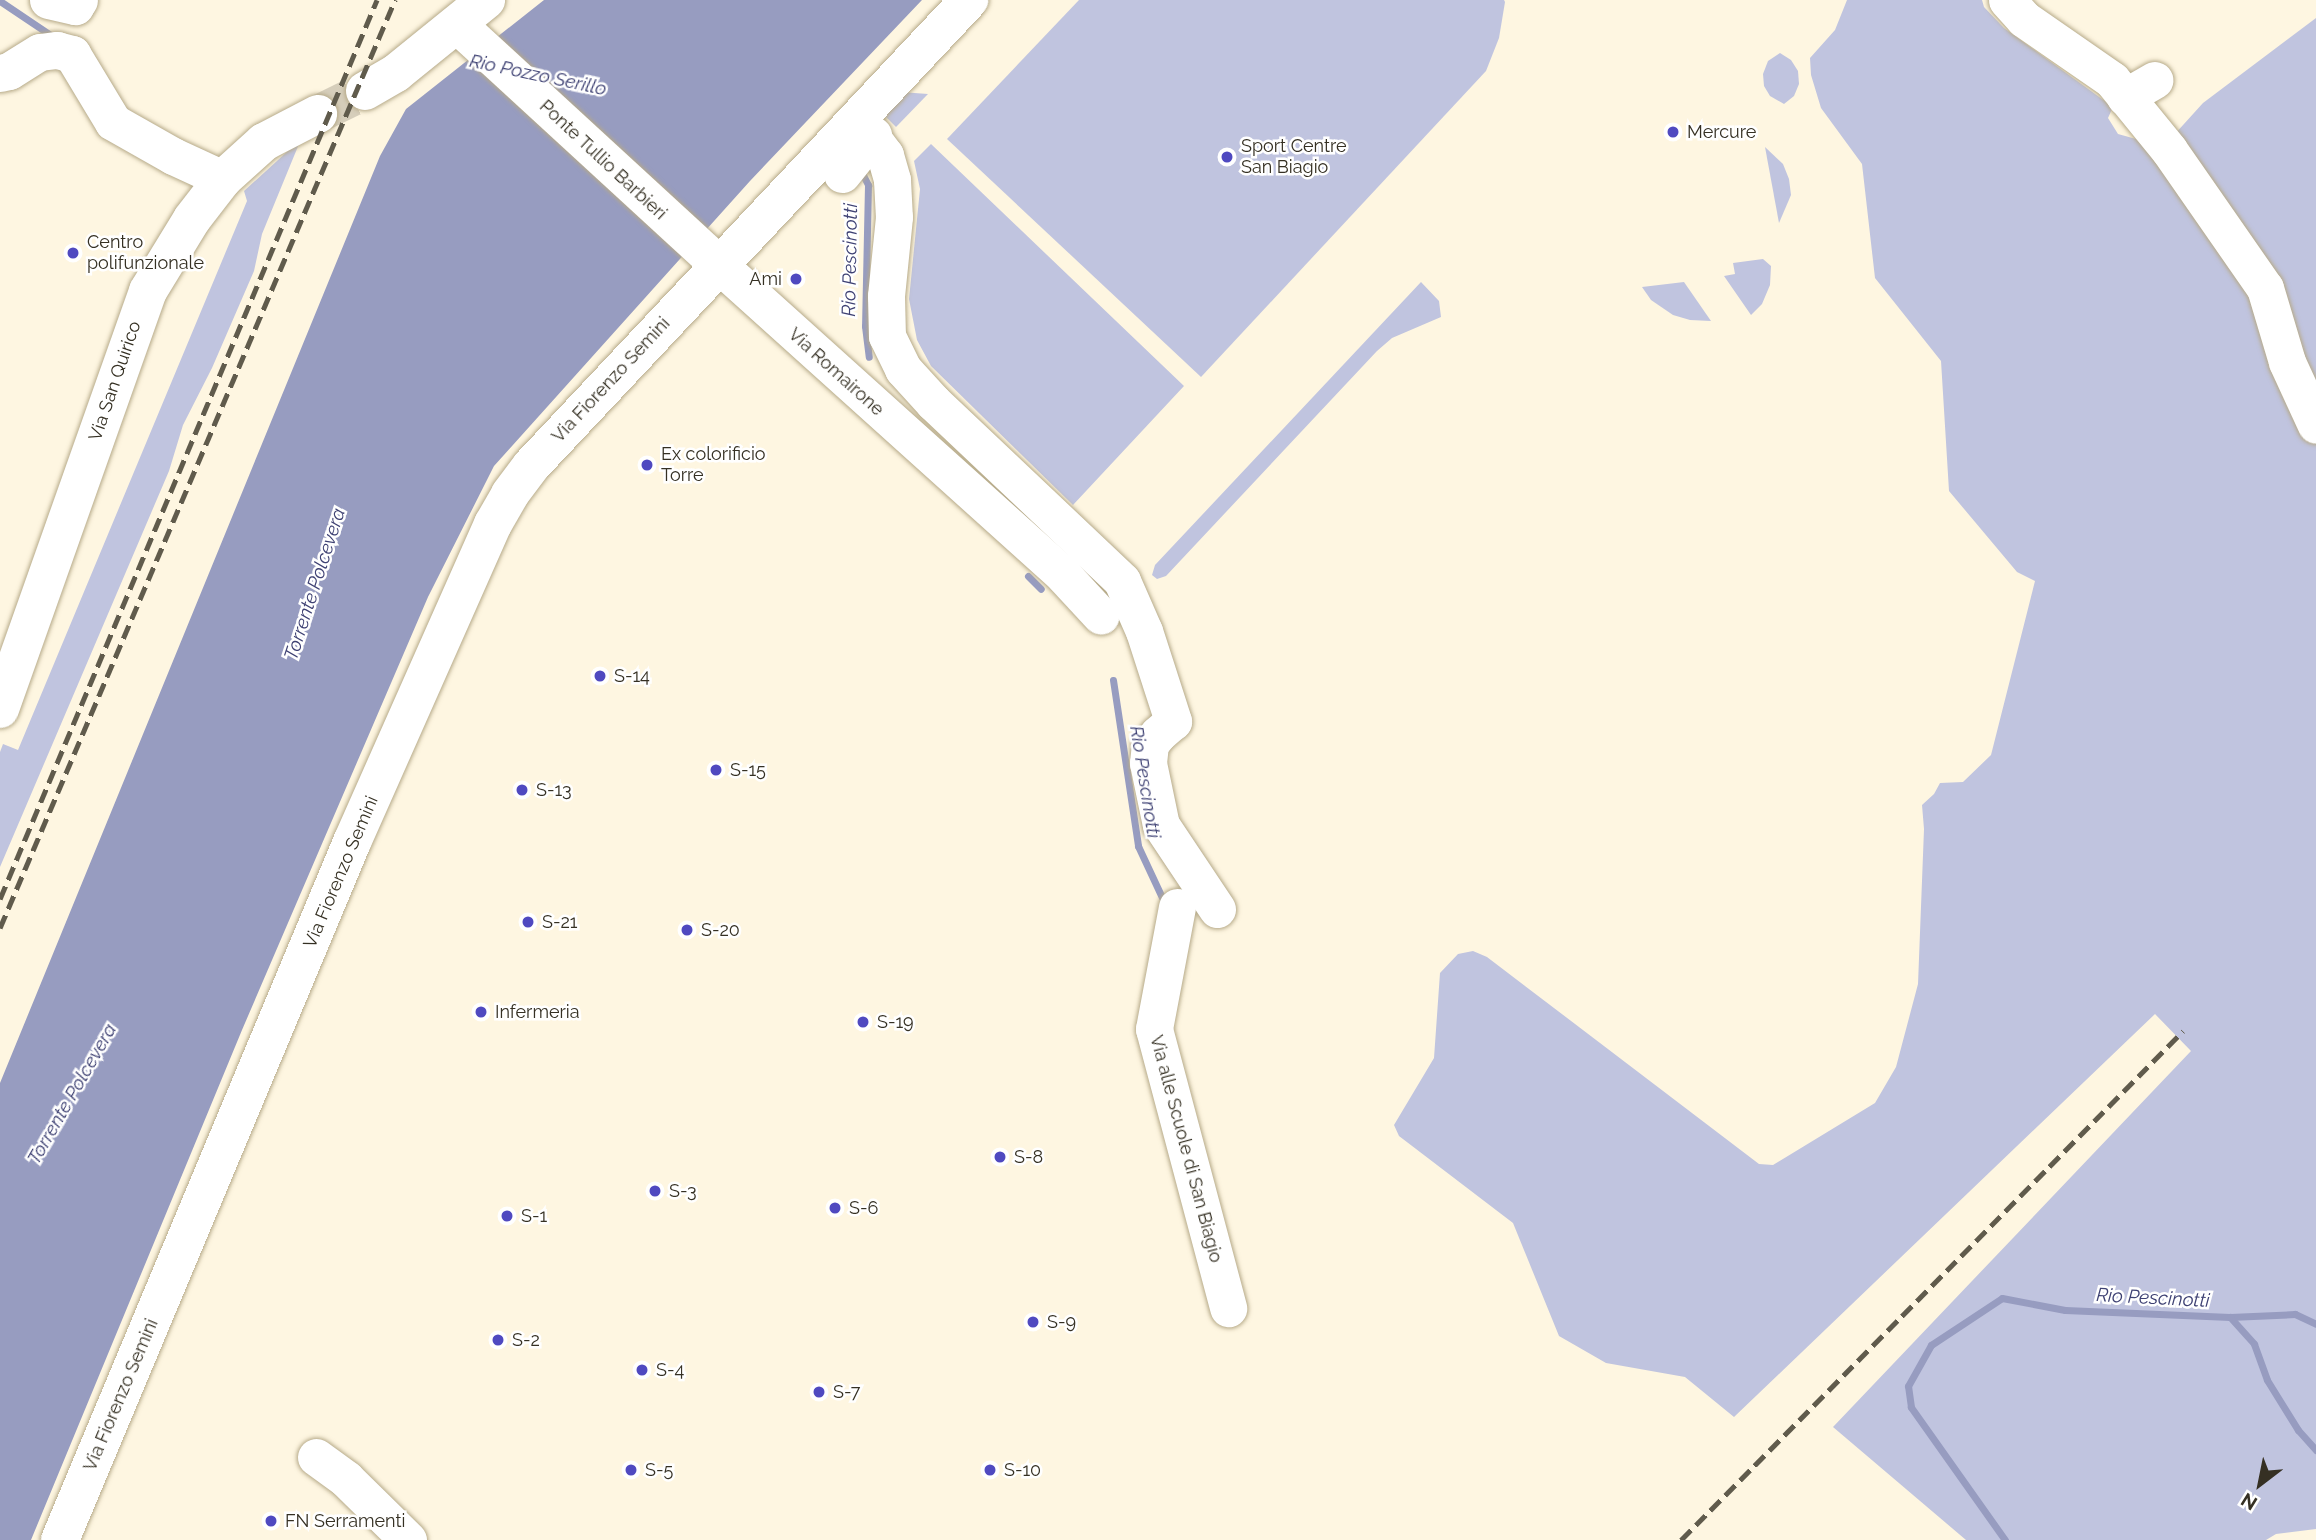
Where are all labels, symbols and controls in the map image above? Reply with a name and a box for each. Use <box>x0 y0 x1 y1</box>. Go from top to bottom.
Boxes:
water label: Rio Pozzo Serillo <box>467 49 609 101</box>
street label: Ponte Tullio Barbieri <box>535 95 671 225</box>
place label: Mercure <box>1687 121 1756 143</box>
marker: Mercure <box>1665 124 1681 140</box>
place label: Sport Centre San Biagio <box>1241 136 1347 178</box>
marker: Sport Centre San Biagio <box>1219 149 1235 165</box>
water label: Rio Pescinotti <box>838 203 862 317</box>
place label: Centro polifunzionale <box>87 232 204 274</box>
marker: Centro polifunzionale <box>65 245 81 261</box>
place label: Ami <box>749 268 782 290</box>
marker: Ami <box>788 271 804 287</box>
street label: Via Fiorenzo Semini <box>547 313 675 447</box>
street label: Via San Quirico <box>84 318 146 444</box>
street label: Via Romairone <box>784 324 888 420</box>
place label: Ex colorificio Torre <box>661 444 766 486</box>
marker: Ex colorificio Torre <box>639 457 655 473</box>
water label: Torrente Polcevera <box>280 505 350 663</box>
place label: S-14 <box>614 665 650 687</box>
marker: S-14 <box>592 668 608 684</box>
water label: Rio Pescinotti <box>1125 724 1165 840</box>
place label: S-15 <box>730 759 766 781</box>
marker: S-15 <box>708 762 724 778</box>
place label: S-13 <box>536 779 572 801</box>
marker: S-13 <box>514 782 530 798</box>
street label: Via Fiorenzo Semini <box>299 793 383 951</box>
place label: S-21 <box>542 911 578 933</box>
marker: S-21 <box>520 914 536 930</box>
place label: S-20 <box>701 919 740 941</box>
marker: S-20 <box>679 922 695 938</box>
place label: Infermeria <box>495 1001 580 1023</box>
marker: Infermeria <box>473 1004 489 1020</box>
place label: S-19 <box>877 1011 914 1033</box>
marker: S-19 <box>855 1014 871 1030</box>
water label: Torrente Polcevera <box>23 1020 121 1168</box>
street label: Via alle Scuole di San Biagio <box>1145 1033 1227 1265</box>
place label: S-8 <box>1014 1146 1043 1168</box>
marker: S-8 <box>992 1149 1008 1165</box>
place label: S-3 <box>669 1180 696 1202</box>
marker: S-3 <box>647 1183 663 1199</box>
place label: S-6 <box>849 1197 878 1219</box>
marker: S-6 <box>827 1200 843 1216</box>
place label: S-1 <box>521 1205 547 1227</box>
marker: S-1 <box>499 1208 515 1224</box>
water label: Rio Pescinotti <box>2096 1284 2210 1312</box>
place label: S-9 <box>1047 1311 1076 1333</box>
marker: S-9 <box>1025 1314 1041 1330</box>
street label: Via Fiorenzo Semini <box>79 1316 163 1474</box>
place label: S-2 <box>512 1329 540 1351</box>
marker: S-2 <box>490 1332 506 1348</box>
place label: S-4 <box>656 1359 684 1381</box>
marker: S-4 <box>634 1362 650 1378</box>
place label: S-7 <box>833 1381 860 1403</box>
marker: S-7 <box>811 1384 827 1400</box>
north arrow <box>2225 1449 2295 1519</box>
place label: S-5 <box>645 1459 673 1481</box>
place label: S-10 <box>1004 1459 1041 1481</box>
marker: S-5 <box>623 1462 639 1478</box>
marker: S-10 <box>982 1462 998 1478</box>
text: N <box>2237 1489 2261 1515</box>
place label: FN Serramenti <box>285 1510 405 1532</box>
marker: FN Serramenti <box>263 1513 279 1529</box>

